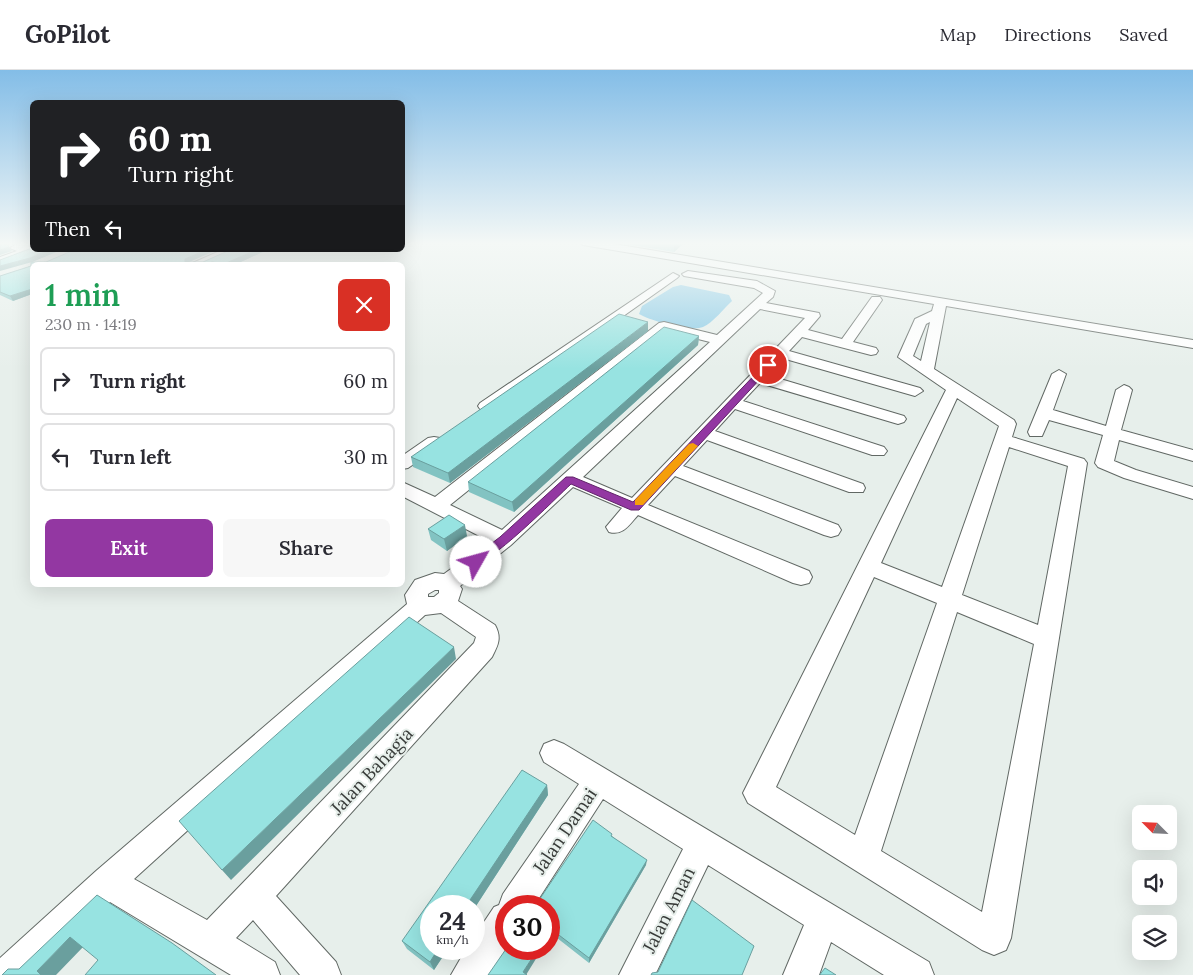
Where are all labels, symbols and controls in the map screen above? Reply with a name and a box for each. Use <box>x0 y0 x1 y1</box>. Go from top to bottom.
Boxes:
text: GoPilot <box>25 19 110 50</box>
text: Map <box>940 23 976 46</box>
text: Directions <box>1004 23 1091 46</box>
text: Saved <box>1119 23 1168 46</box>
text: 60 m <box>128 116 212 161</box>
icon: right <box>45 120 110 185</box>
text: Turn right <box>128 160 233 188</box>
icon: left <box>100 215 128 243</box>
text: Then <box>45 217 90 241</box>
text: 1 min <box>45 276 120 314</box>
button: close <box>338 279 390 331</box>
text: 230 m · 14:19 <box>45 314 137 334</box>
pin <box>747 344 789 386</box>
icon: arrive <box>754 351 782 379</box>
icon: right <box>47 367 75 395</box>
text: Turn right <box>90 369 186 393</box>
text: 60 m <box>343 369 388 393</box>
icon: left <box>47 443 75 471</box>
text: Turn left <box>90 445 171 469</box>
text: 30 m <box>344 445 388 469</box>
button: Exit <box>45 519 213 577</box>
button: Share <box>223 519 390 577</box>
position arrow <box>449 535 501 587</box>
street label: Jalan Bahagia <box>325 722 418 820</box>
street label: Jalan Damai <box>527 783 602 879</box>
north arrow <box>1132 805 1178 850</box>
map controls <box>1132 805 1177 960</box>
button: sound <box>1132 860 1177 905</box>
street label: Jalan Aman <box>637 863 700 957</box>
speed limit sign: 30 <box>495 895 560 960</box>
text: 24 <box>439 905 466 937</box>
button: layers <box>1132 915 1177 960</box>
text: km/h <box>436 932 469 947</box>

